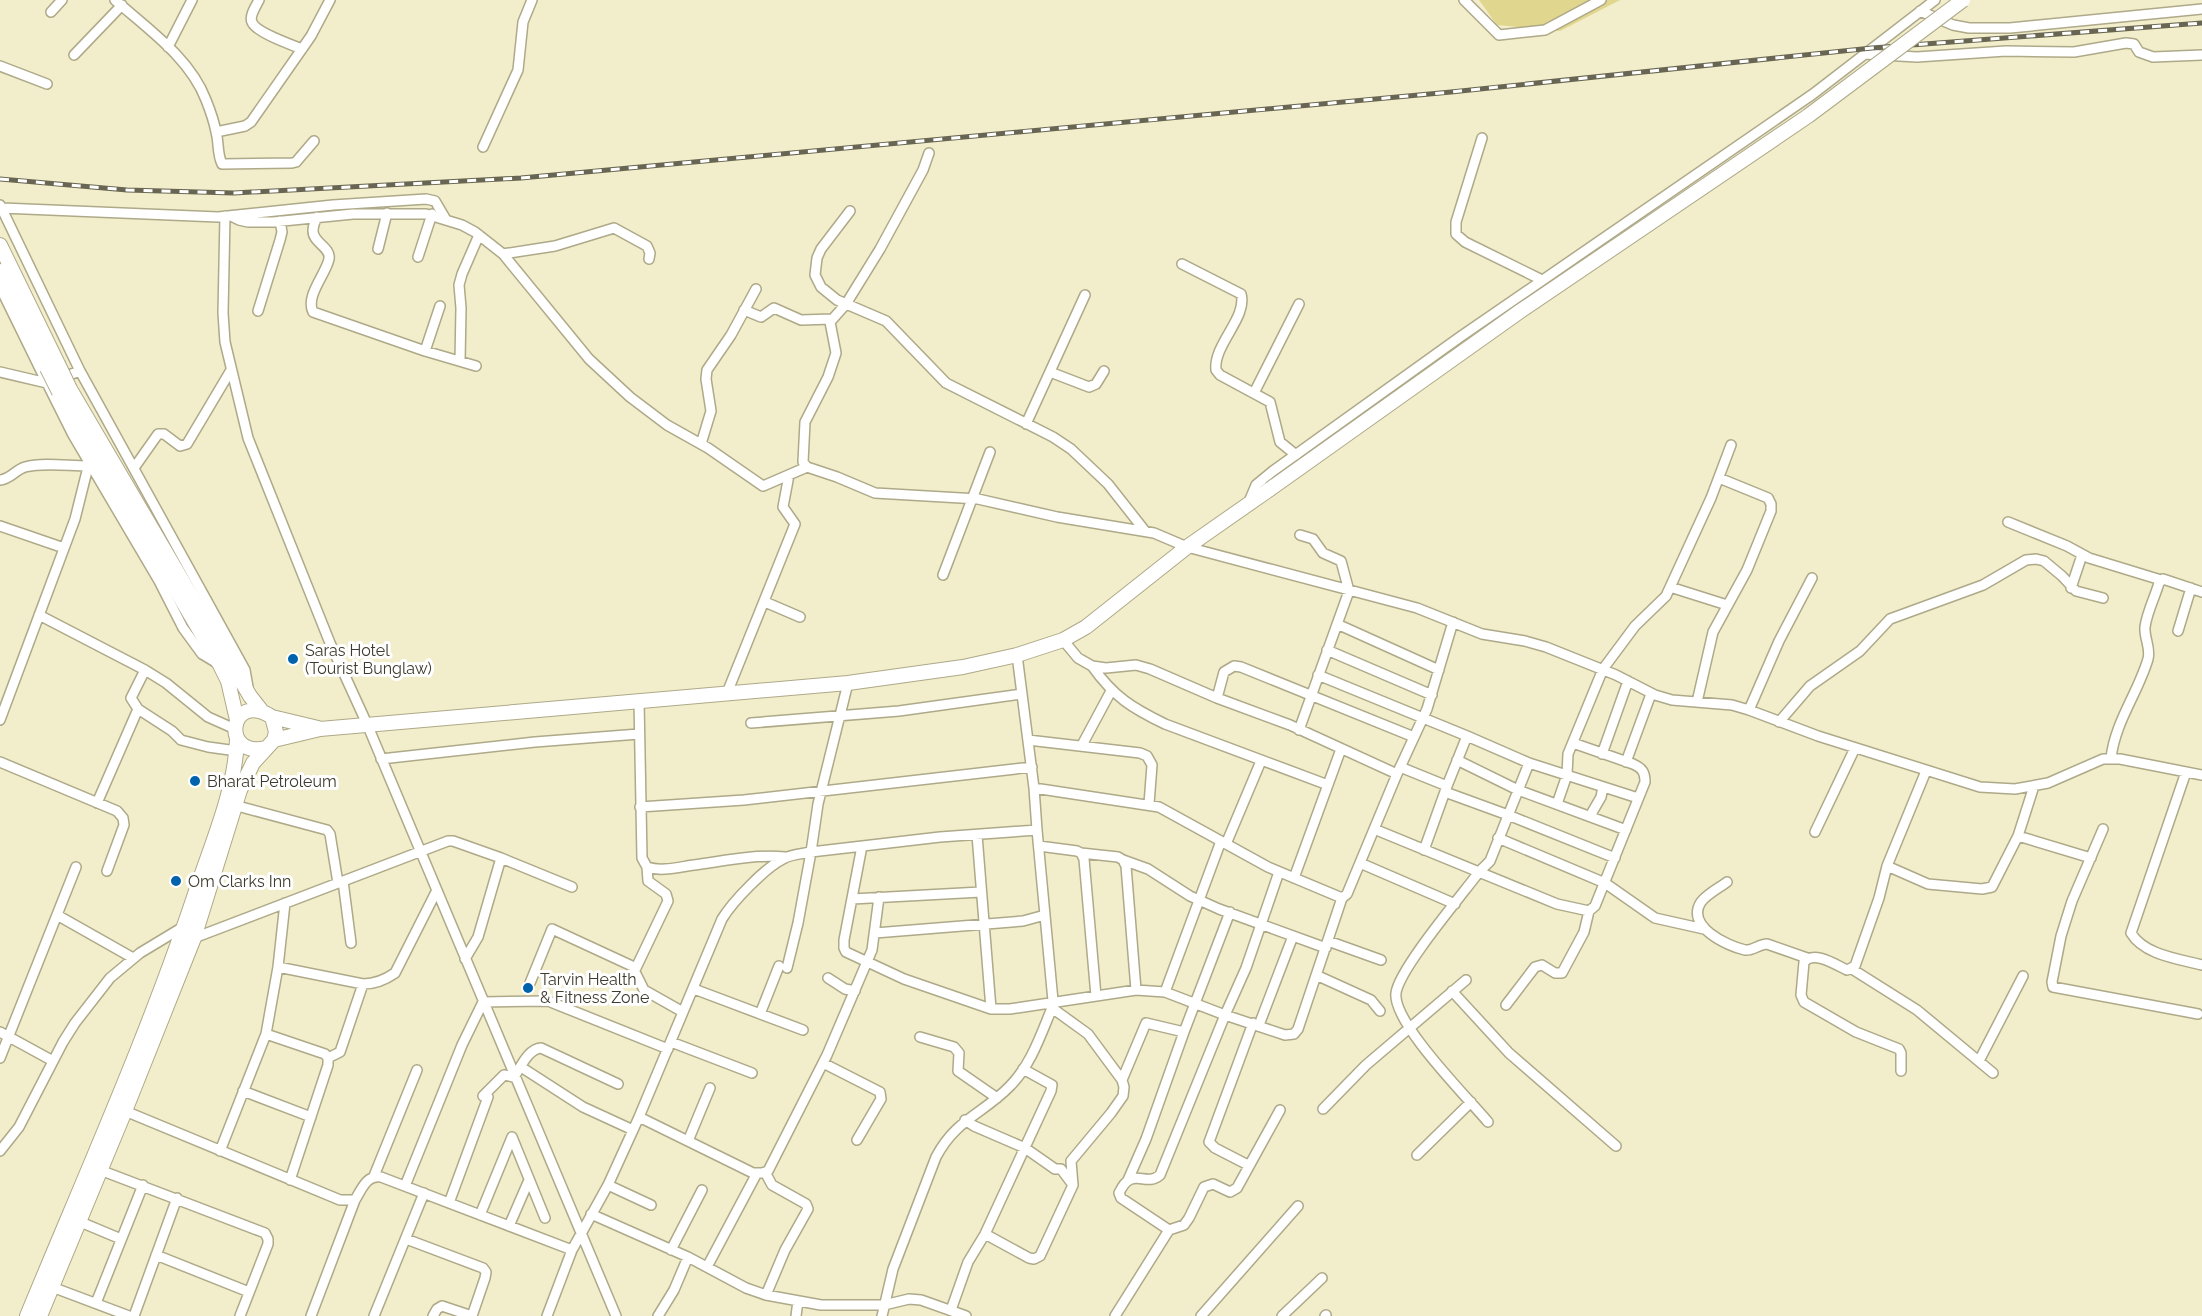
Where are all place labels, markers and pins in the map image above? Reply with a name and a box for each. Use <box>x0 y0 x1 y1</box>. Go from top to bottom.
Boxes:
place label: Saras Hotel (Tourist Bunglaw) <box>305 641 432 678</box>
marker: Saras Hotel (Tourist Bunglaw) <box>286 652 300 666</box>
place label: Bharat Petroleum <box>207 772 337 791</box>
marker: Bharat Petroleum <box>188 774 202 788</box>
place label: Om Clarks Inn <box>188 872 291 891</box>
marker: Om Clarks Inn <box>169 874 183 888</box>
place label: Tarvin Health & Fitness Zone <box>540 970 649 1007</box>
marker: Tarvin Health & Fitness Zone <box>521 981 535 995</box>

